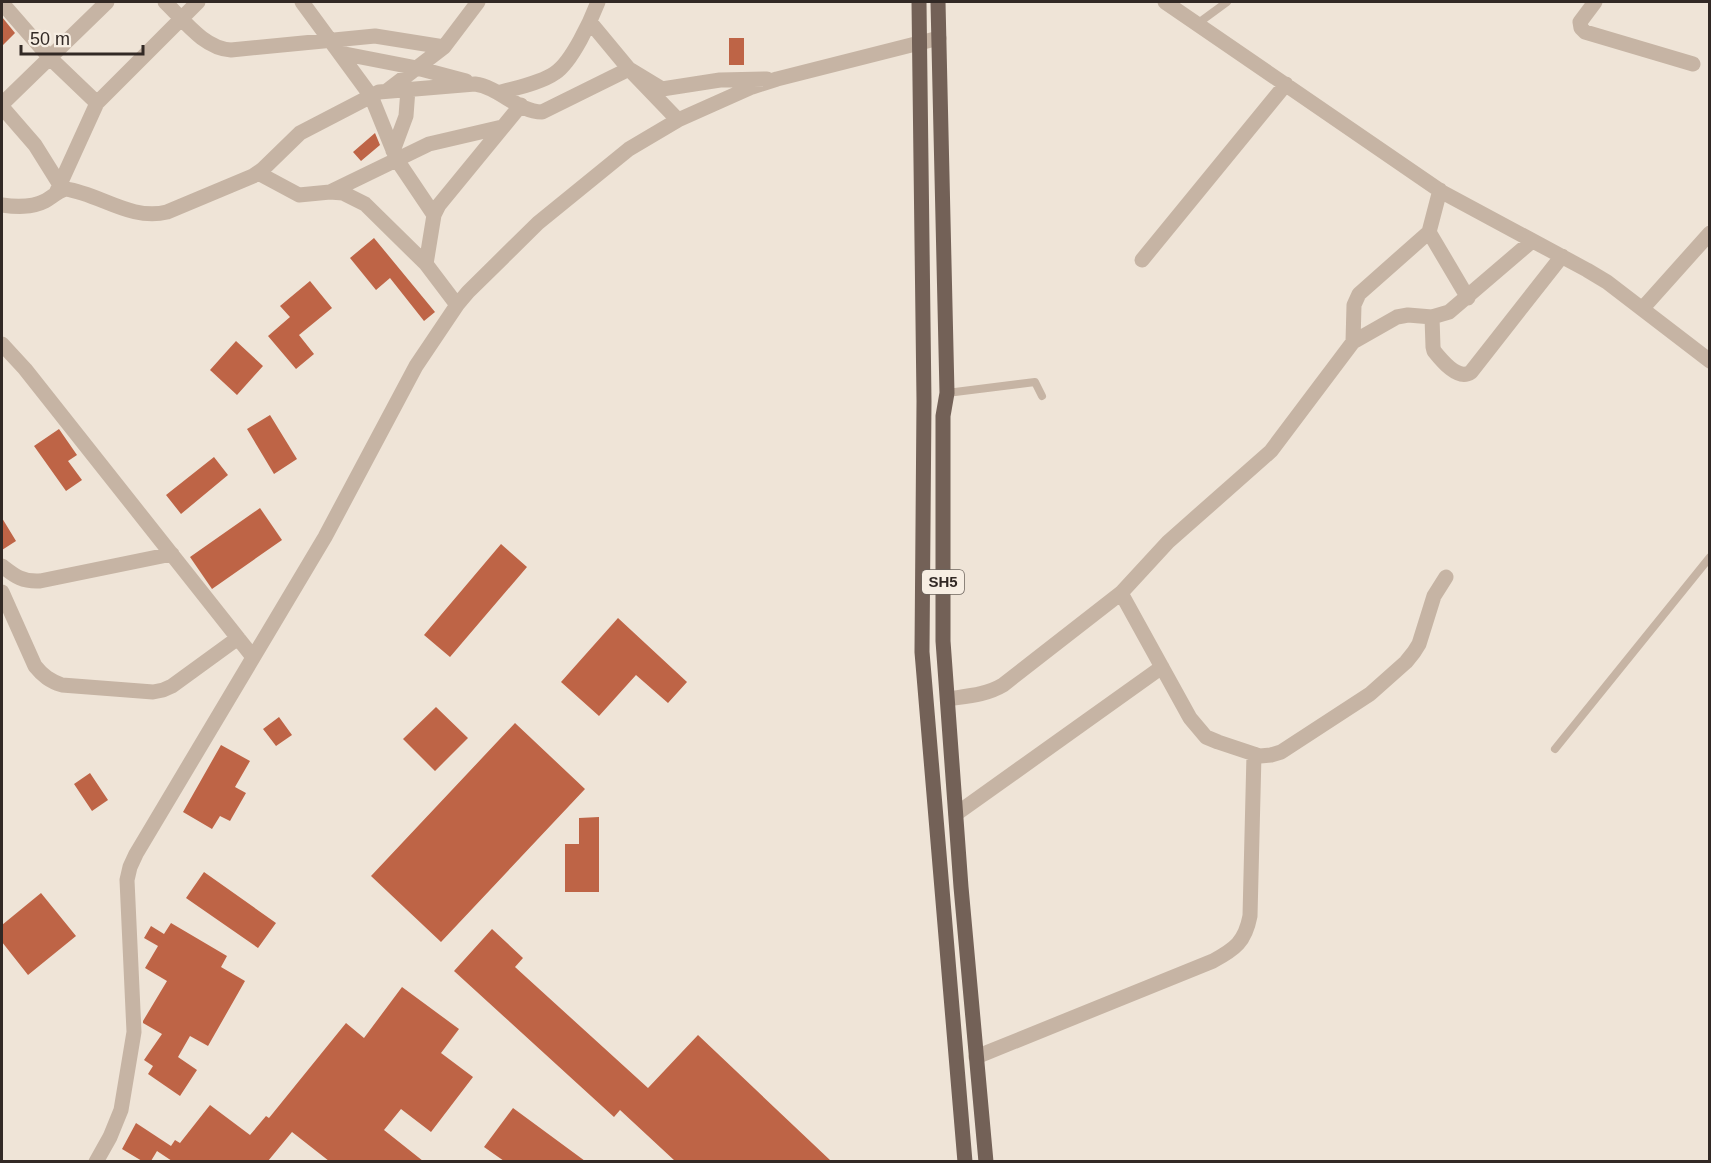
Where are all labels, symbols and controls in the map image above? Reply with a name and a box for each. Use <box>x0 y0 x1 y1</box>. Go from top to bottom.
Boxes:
scale bar <box>21 18 142 56</box>
text: 50 m <box>30 29 70 49</box>
road number: SH5 <box>922 570 964 594</box>

